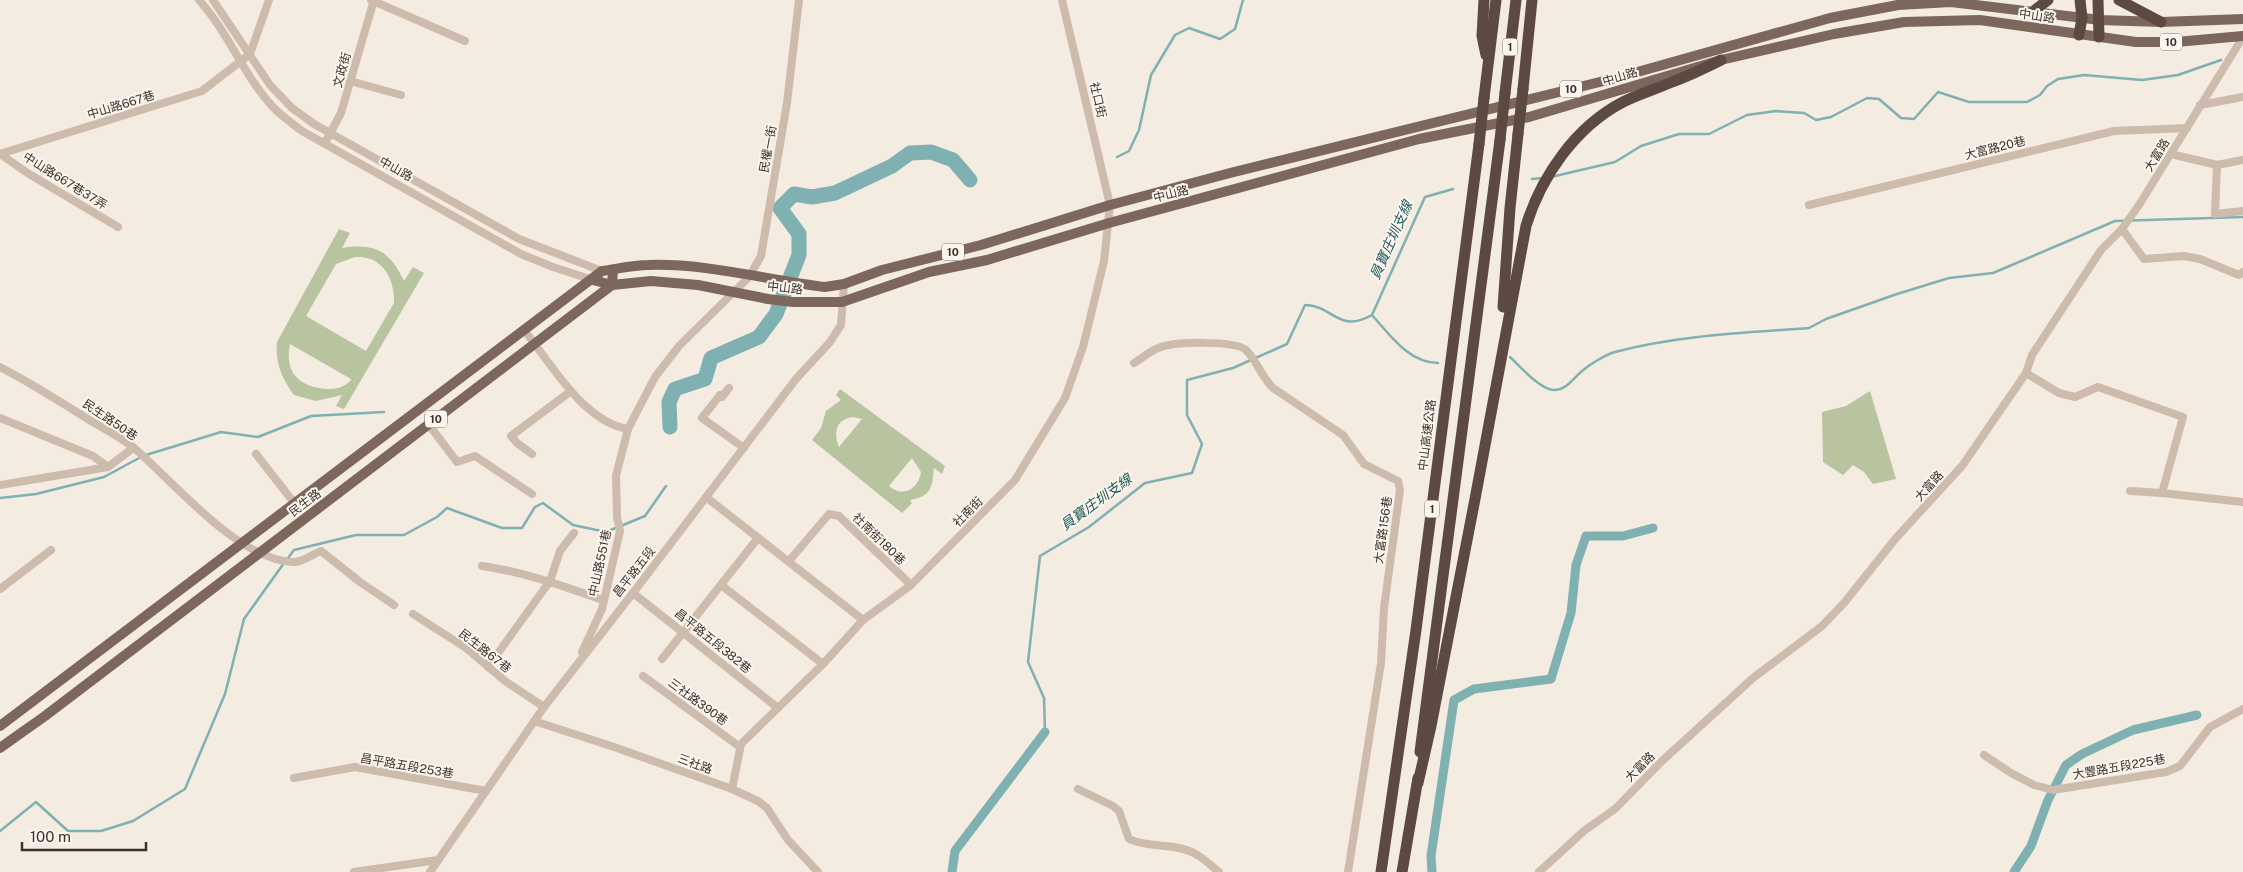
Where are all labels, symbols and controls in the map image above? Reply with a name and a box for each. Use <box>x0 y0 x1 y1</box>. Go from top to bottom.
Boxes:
street label: 中山路 <box>2018 7 2056 25</box>
road number: 10 <box>2160 34 2182 51</box>
road number: 1 <box>1502 38 1518 56</box>
street label: 文政街 <box>330 51 354 89</box>
street label: 中山路 <box>1601 65 1639 89</box>
road number: 10 <box>1560 80 1582 98</box>
street label: 社口街 <box>1087 81 1109 119</box>
street label: 中山路667巷 <box>86 88 156 122</box>
street label: 民權一街 <box>757 124 779 174</box>
street label: 大富路20巷 <box>1963 134 2027 162</box>
street label: 大富路 <box>2142 136 2172 174</box>
street label: 中山路667巷37弄 <box>20 150 110 212</box>
street label: 中山路 <box>377 154 415 184</box>
street label: 中山路 <box>1152 183 1190 205</box>
water label: 員寶庄圳支線 <box>1367 197 1416 282</box>
road number: 10 <box>942 243 964 260</box>
street label: 中山路 <box>766 279 804 297</box>
street label: 民生路50巷 <box>80 397 140 443</box>
street label: 中山高速公路 <box>1416 398 1438 472</box>
road number: 10 <box>425 410 447 428</box>
street label: 大富路 <box>1912 468 1946 504</box>
water label: 員寶庄圳支線 <box>1057 470 1136 533</box>
street label: 民生路 <box>286 487 324 519</box>
street label: 社南街 <box>950 494 986 530</box>
street label: 大富路156巷 <box>1371 495 1395 565</box>
road number: 1 <box>1424 500 1440 518</box>
street label: 社南街180巷 <box>850 510 908 568</box>
street label: 中山路551巷 <box>586 528 614 598</box>
street label: 昌平路五段 <box>610 544 658 600</box>
street label: 昌平路五段382巷 <box>672 606 754 676</box>
street label: 民生路67巷 <box>456 626 514 676</box>
street label: 三社路390巷 <box>665 676 731 728</box>
street label: 大富路 <box>1622 749 1658 785</box>
street label: 昌平路五段253巷 <box>359 751 455 781</box>
street label: 三社路 <box>676 751 714 777</box>
street label: 大豐路五段225巷 <box>2071 752 2167 782</box>
scale bar <box>22 820 146 852</box>
text: 100 m <box>30 828 71 845</box>

